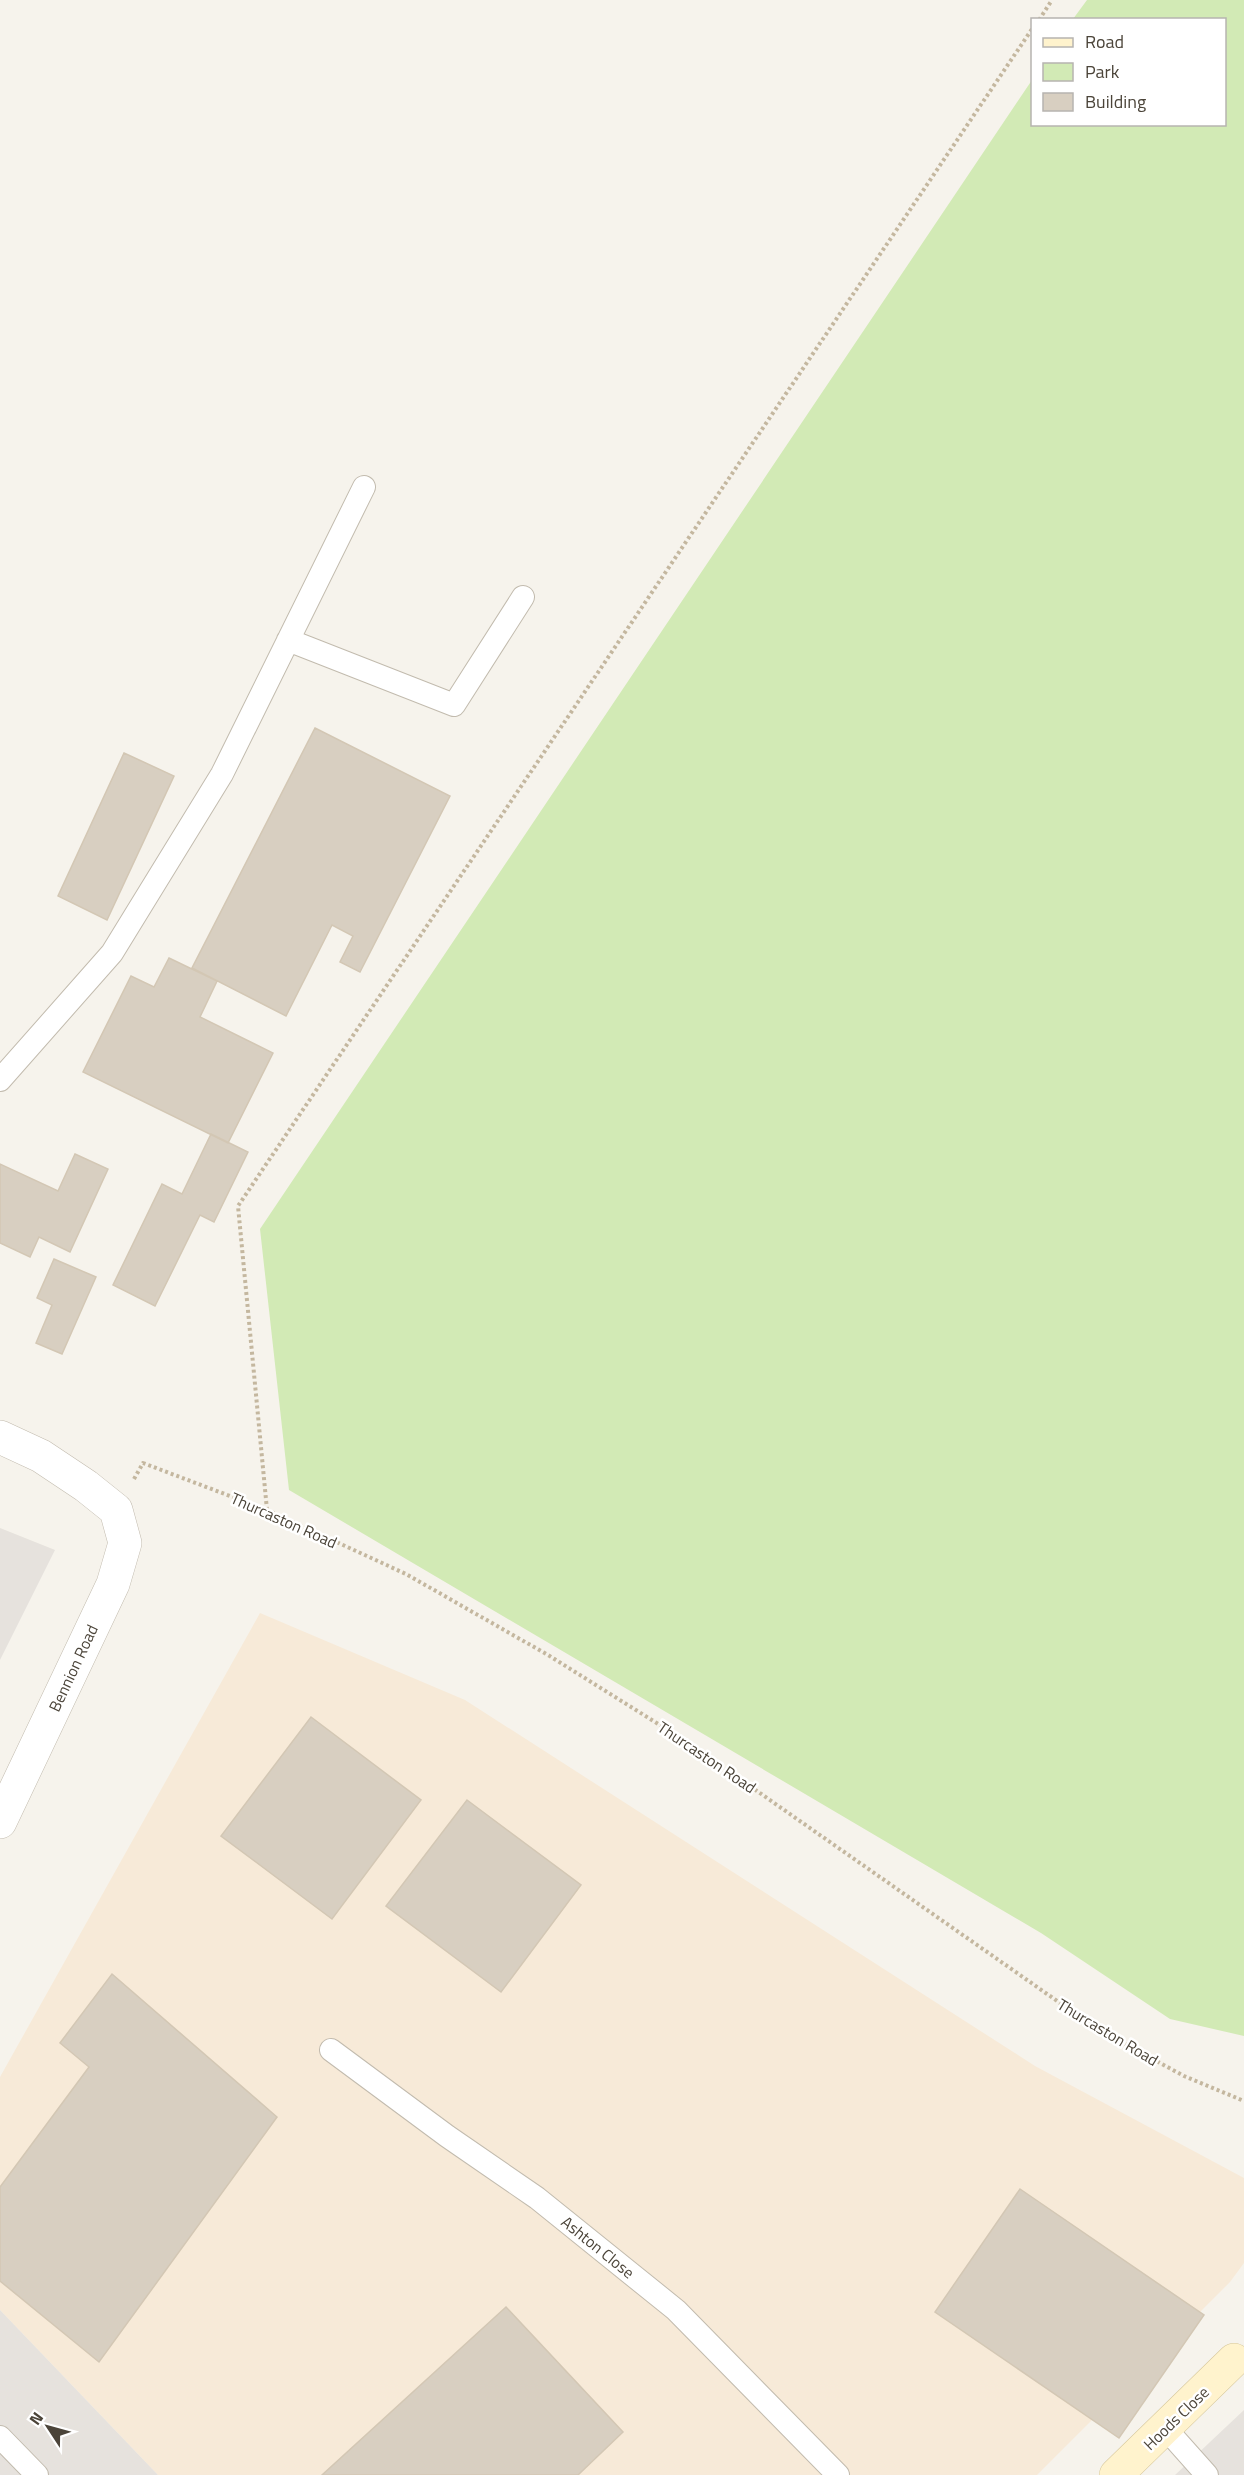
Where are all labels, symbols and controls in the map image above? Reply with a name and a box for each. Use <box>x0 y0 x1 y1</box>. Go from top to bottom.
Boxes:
legend <box>1031 18 1226 126</box>
text: Road <box>1085 28 1124 55</box>
text: Park <box>1085 58 1120 85</box>
text: Building <box>1085 88 1146 115</box>
street label: Thurcaston Road <box>227 1486 341 1554</box>
street label: Bennion Road <box>42 1620 104 1716</box>
street label: Thurcaston Road <box>653 1715 761 1799</box>
street label: Thurcaston Road <box>1053 1992 1163 2072</box>
street label: Ashton Close <box>556 2210 640 2284</box>
street label: Hoods Close <box>1138 2380 1214 2456</box>
north arrow <box>18 2397 78 2457</box>
text: N <box>23 2407 49 2430</box>

